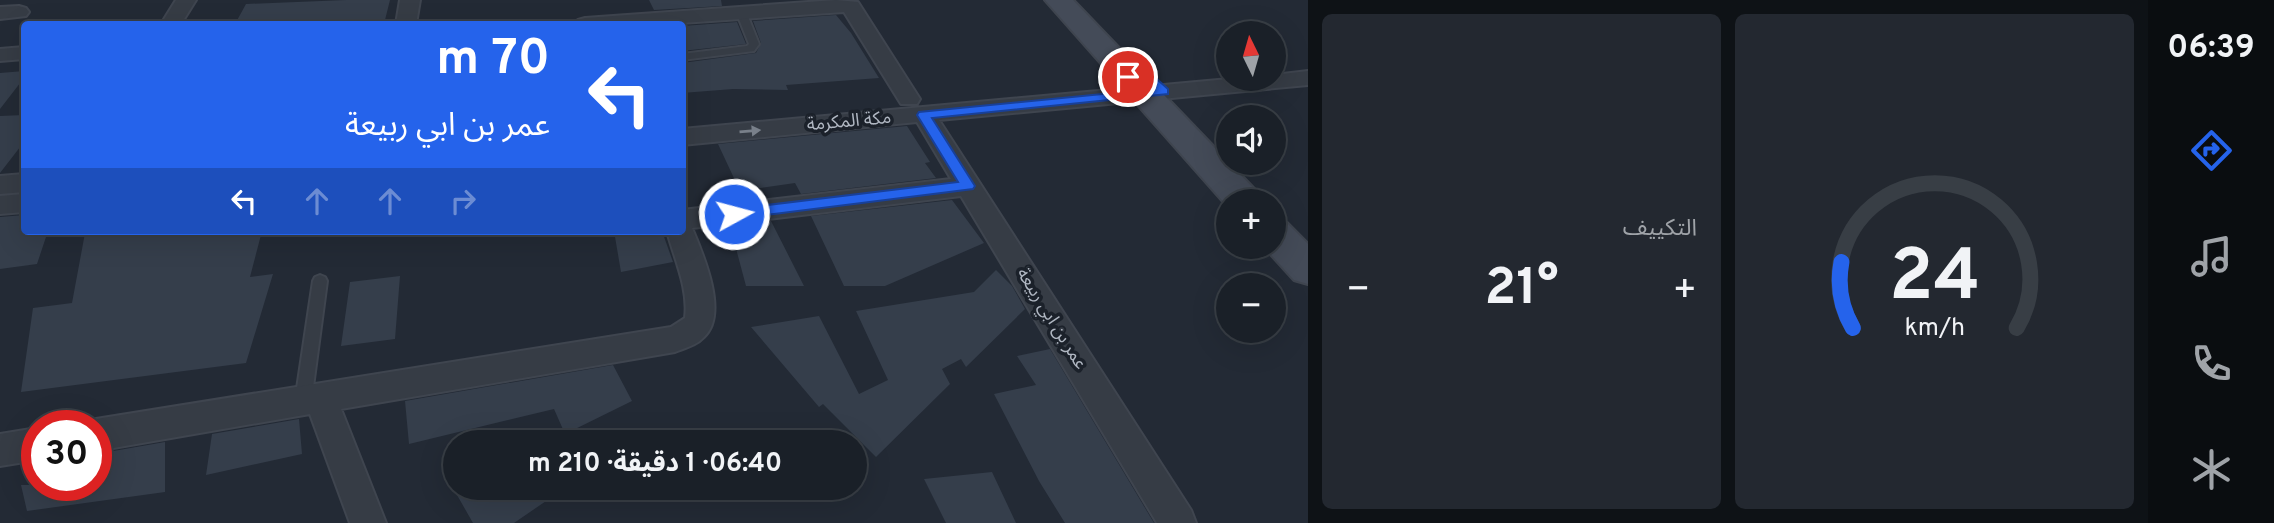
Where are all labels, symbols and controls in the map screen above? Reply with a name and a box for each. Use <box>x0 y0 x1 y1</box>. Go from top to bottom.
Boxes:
north arrow <box>1216 21 1286 91</box>
map controls <box>1216 21 1286 343</box>
text: 06:39 <box>2167 29 2255 69</box>
text: 70 m <box>436 30 550 92</box>
pin <box>1098 47 1158 107</box>
icon: left <box>574 49 665 140</box>
icon: arrive <box>1109 58 1147 96</box>
button: sound <box>1216 105 1286 175</box>
text: عمر بن ابي ربيعة <box>345 107 550 147</box>
street label: مكة المكرمة <box>806 107 892 137</box>
one-way arrow <box>740 125 762 136</box>
icon: directions <box>2187 126 2236 175</box>
position arrow <box>697 177 771 251</box>
icon: left <box>225 182 263 220</box>
icon: ahead <box>298 182 336 220</box>
icon: ahead <box>371 182 409 220</box>
icon: right <box>444 182 482 220</box>
button: + <box>1216 189 1286 259</box>
text: التكييف <box>1623 215 1697 244</box>
icon: music <box>2187 232 2236 281</box>
text: 24 <box>1889 234 1980 326</box>
text: 21° <box>1484 257 1559 323</box>
street label: عمر بن ابي ربيعة <box>1011 264 1091 374</box>
text: − <box>1346 267 1371 316</box>
text: + <box>1672 267 1697 316</box>
button: − <box>1216 273 1286 343</box>
text: km/h <box>1904 312 1965 344</box>
icon: phone <box>2187 339 2236 388</box>
speed limit sign: 30 <box>21 410 112 501</box>
icon: climate <box>2187 445 2236 494</box>
text: 06:40 · 1 دقيقة · 210 m <box>528 448 782 481</box>

